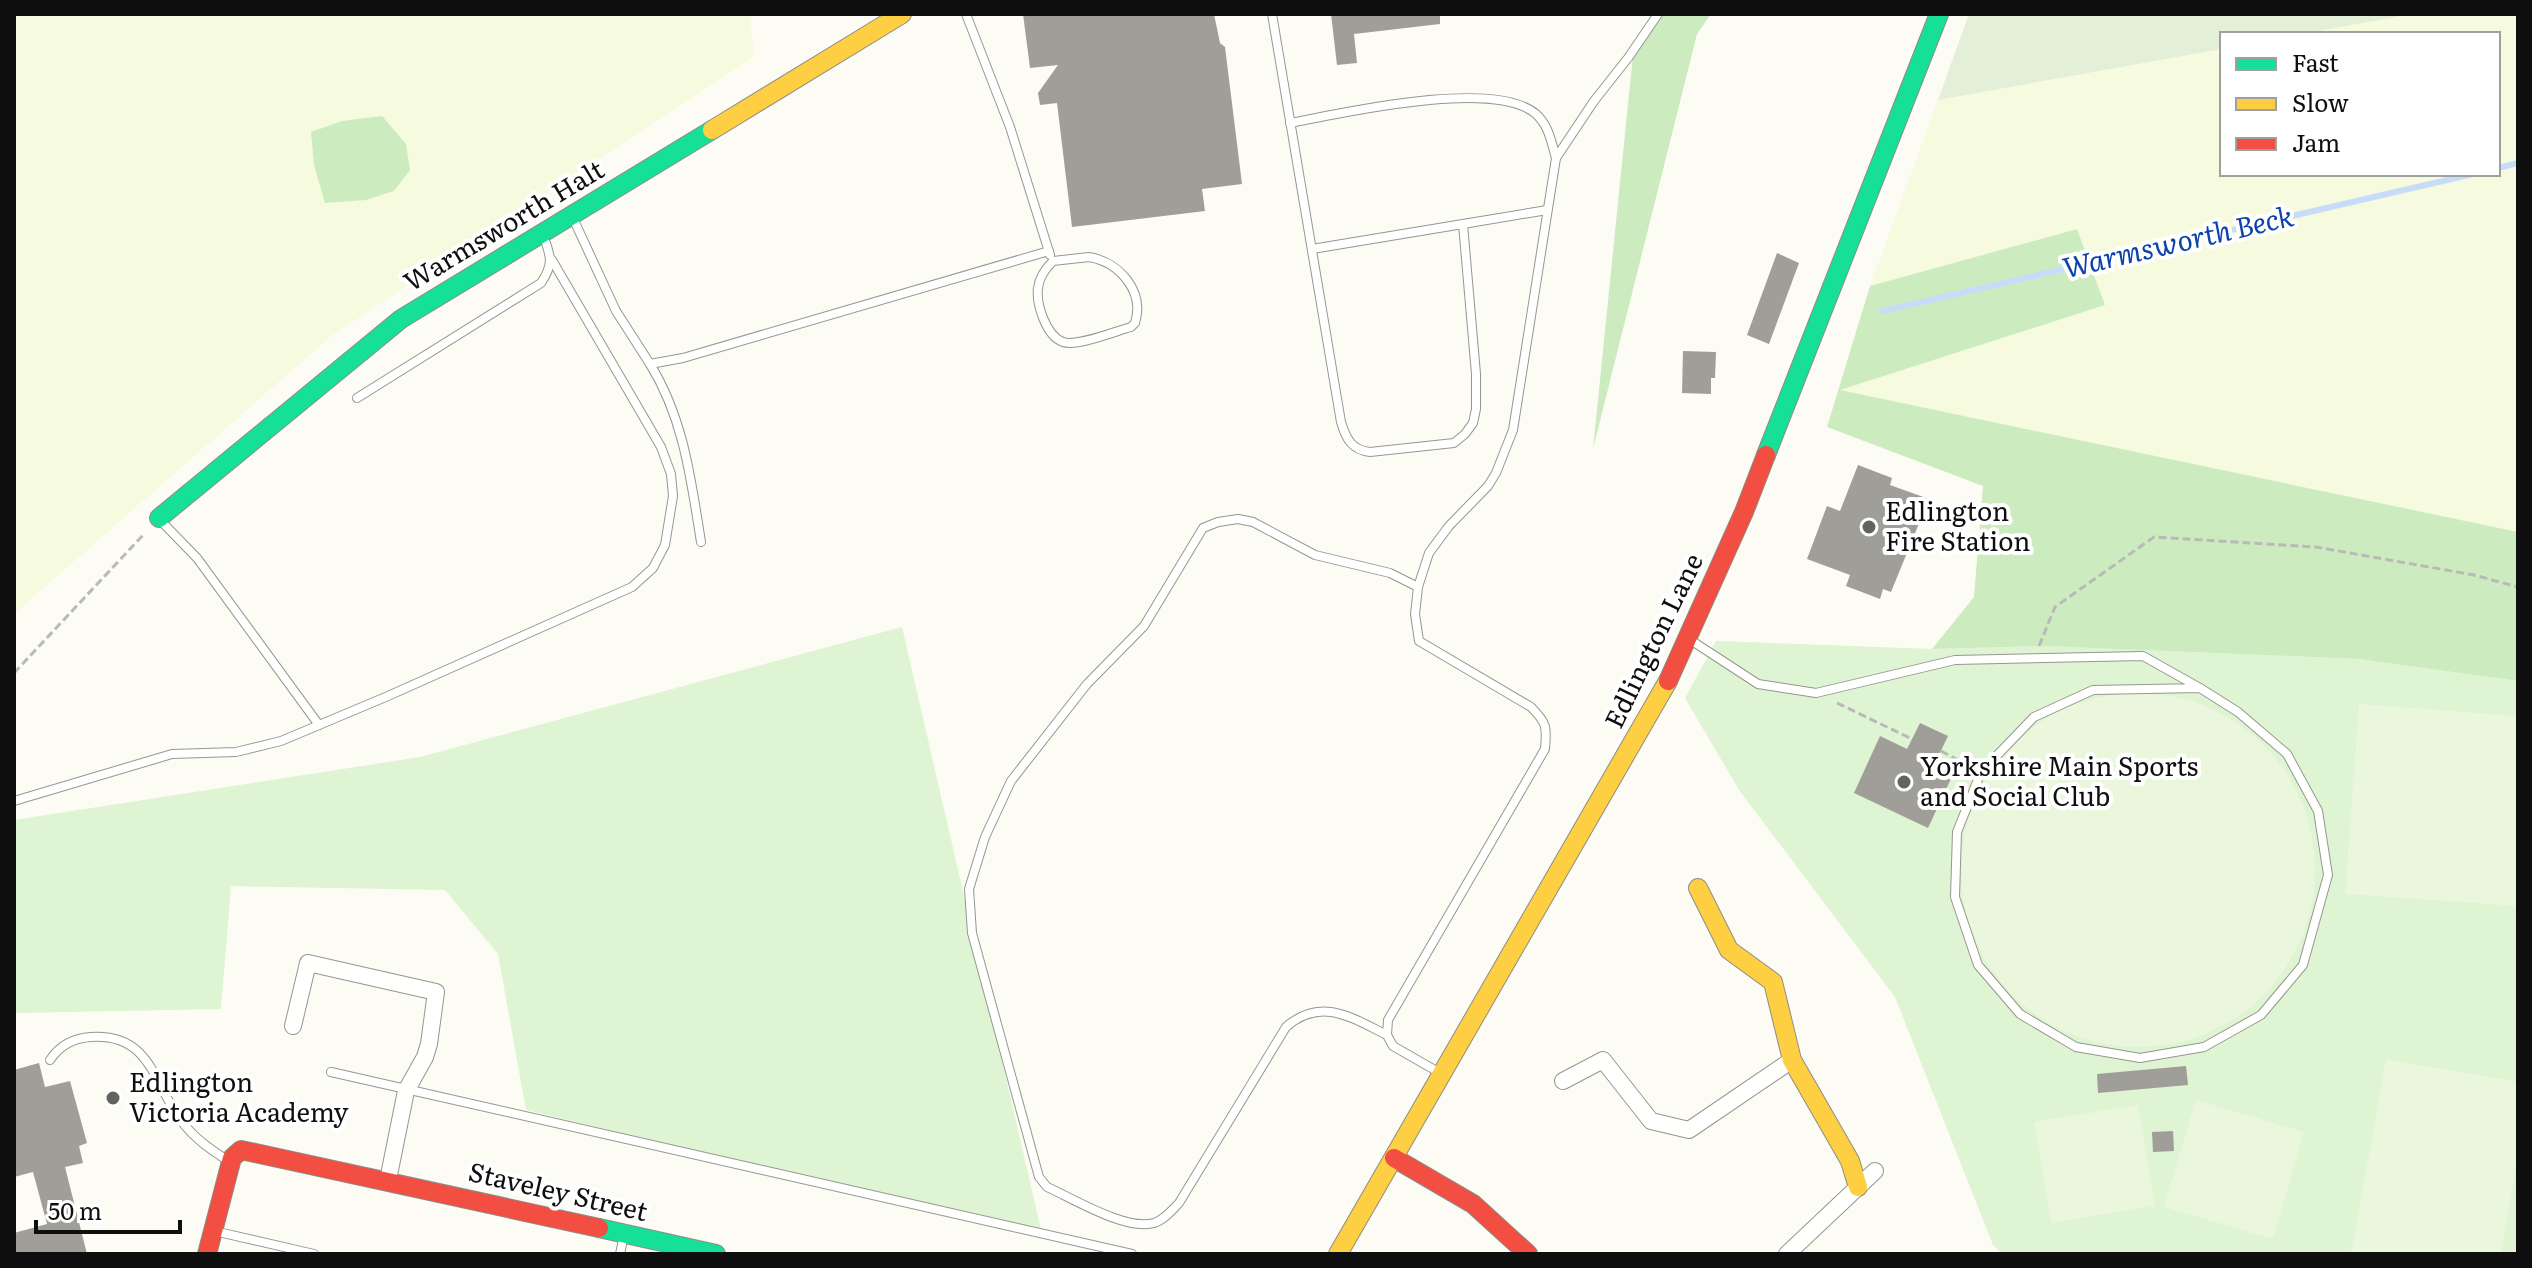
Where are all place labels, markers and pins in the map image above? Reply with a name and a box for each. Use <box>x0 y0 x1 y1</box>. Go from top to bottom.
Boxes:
place label: Edlington Fire Station <box>1885 490 2030 559</box>
marker: Edlington Fire Station <box>1860 518 1878 536</box>
place label: Yorkshire Main Sports and Social Club <box>1920 745 2198 814</box>
marker: Yorkshire Main Sports and Social Club <box>1895 773 1913 791</box>
place label: Edlington Victoria Academy <box>129 1061 348 1130</box>
marker: Edlington Victoria Academy <box>104 1089 122 1107</box>

